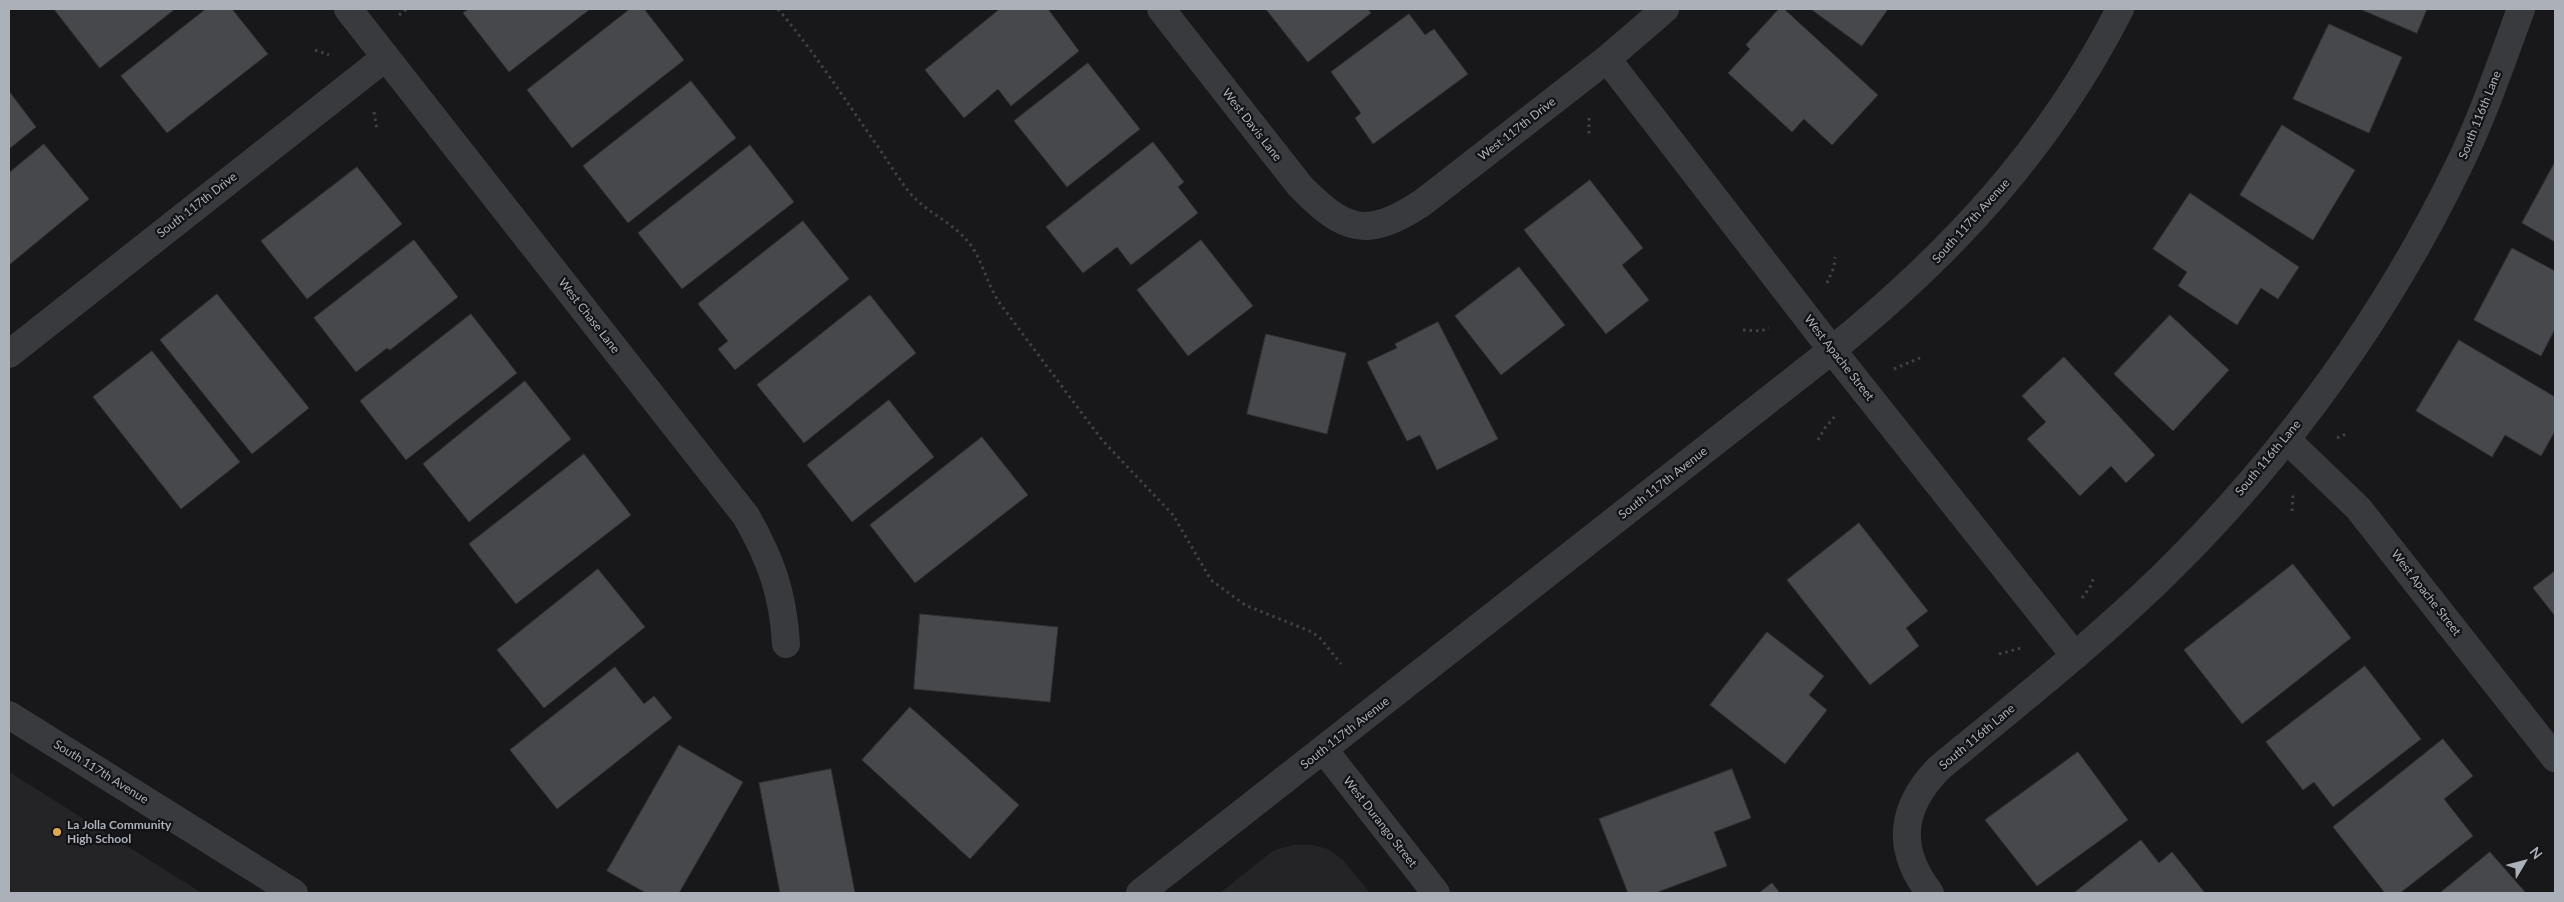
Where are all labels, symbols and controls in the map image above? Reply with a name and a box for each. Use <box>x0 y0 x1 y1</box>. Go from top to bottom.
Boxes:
street label: South 116th Lane <box>2456 69 2504 161</box>
street label: West Davis Lane <box>1219 86 1285 164</box>
street label: West 117th Drive <box>1475 94 1559 164</box>
street label: South 117th Drive <box>154 169 240 241</box>
street label: South 117th Avenue <box>1929 176 2013 266</box>
street label: West Chase Lane <box>555 276 623 356</box>
street label: West Apache Street <box>1801 312 1877 404</box>
street label: South 116th Lane <box>2232 417 2304 499</box>
street label: South 117th Avenue <box>1616 444 1710 522</box>
street label: West Apache Street <box>2388 547 2464 639</box>
street label: South 117th Avenue <box>1298 694 1392 772</box>
street label: South 116th Lane <box>1936 701 2018 773</box>
street label: South 117th Avenue <box>51 737 151 807</box>
street label: West Durango Street <box>1340 774 1420 870</box>
place label: La Jolla Community High School <box>67 818 171 846</box>
marker: La Jolla Community High School <box>51 826 63 838</box>
north arrow <box>2499 837 2549 887</box>
text: N <box>2526 843 2546 862</box>

